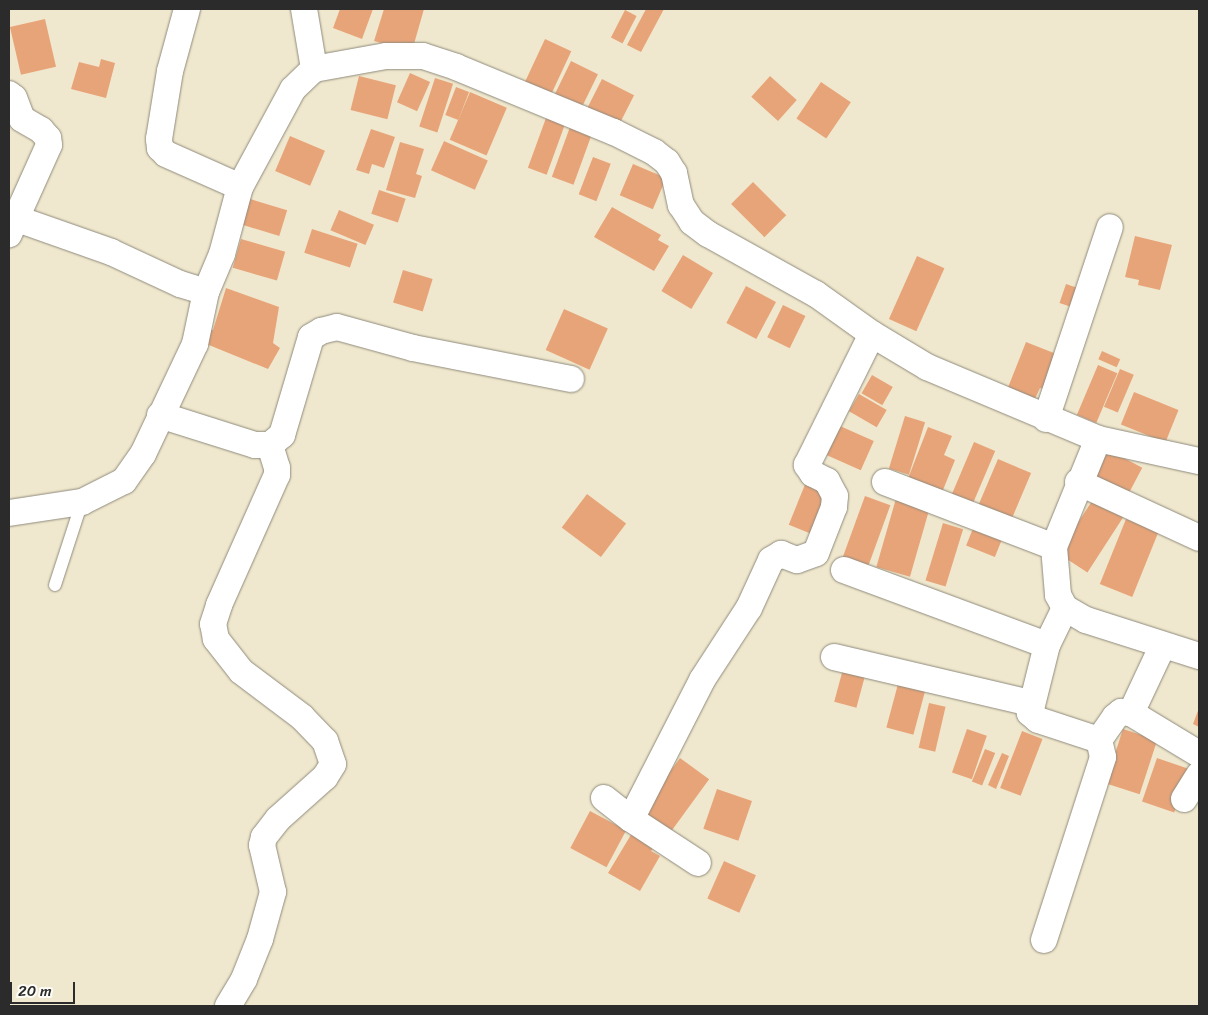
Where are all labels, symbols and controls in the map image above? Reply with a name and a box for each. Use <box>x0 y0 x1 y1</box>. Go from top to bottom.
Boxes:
scale bar <box>12 972 78 1004</box>
text: 20 m <box>18 978 52 1004</box>

